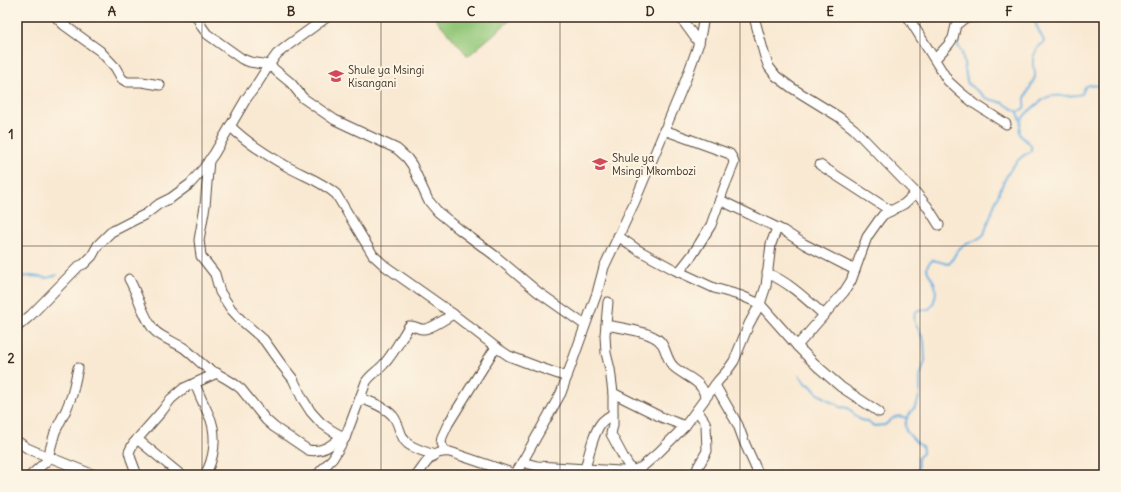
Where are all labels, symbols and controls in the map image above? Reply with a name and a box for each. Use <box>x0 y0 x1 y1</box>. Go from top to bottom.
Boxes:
text: A <box>108 3 117 20</box>
text: B <box>287 3 296 20</box>
text: C <box>467 3 476 20</box>
text: D <box>645 3 655 20</box>
text: E <box>826 3 834 20</box>
text: F <box>1005 3 1013 20</box>
place label: Shule ya Msingi Kisangani <box>348 63 424 90</box>
school or university icon: Shule ya Msingi Kisangani <box>327 67 345 85</box>
text: 1 <box>8 126 14 143</box>
place label: Shule ya Msingi Mkombozi <box>612 151 696 178</box>
school or university icon: Shule ya Msingi Mkombozi <box>591 155 609 173</box>
text: 2 <box>7 350 15 367</box>

